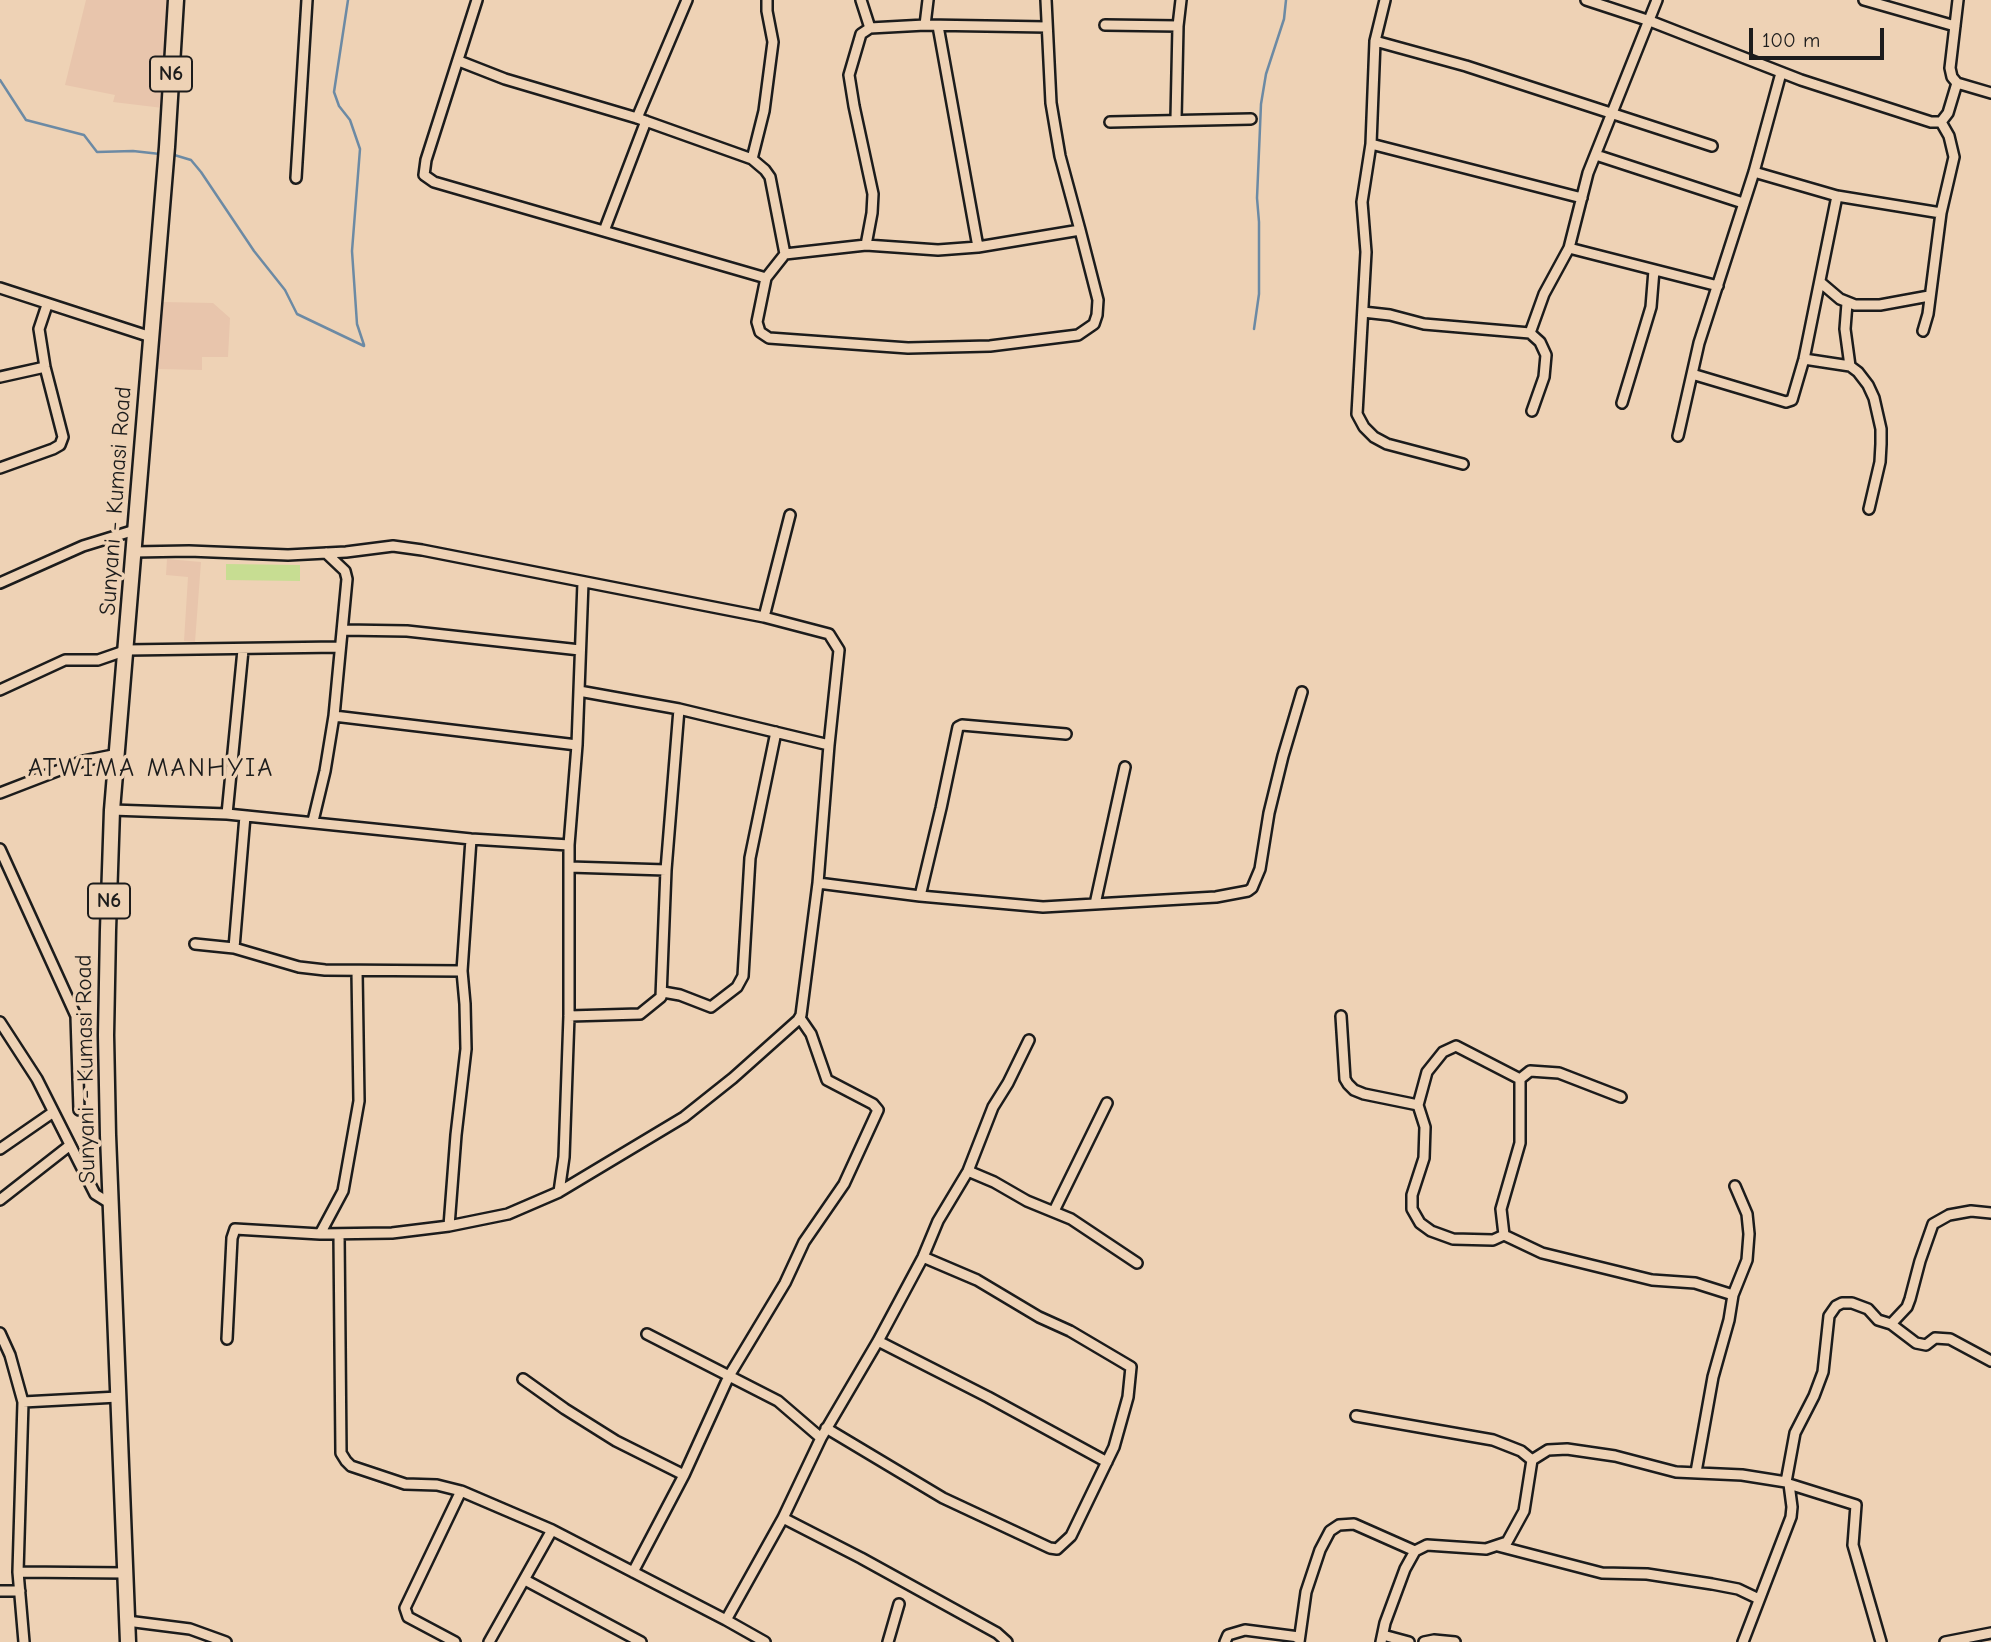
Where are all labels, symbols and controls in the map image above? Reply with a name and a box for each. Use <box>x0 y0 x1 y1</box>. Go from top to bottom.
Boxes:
scale bar <box>1753 14 1888 58</box>
text: 100 m <box>1762 28 1820 52</box>
road number: N6 <box>150 56 192 92</box>
street label: Sunyani - Kumasi Road <box>94 386 138 616</box>
district label: ATWIMA MANHYIA <box>29 753 273 785</box>
road number: N6 <box>88 884 130 918</box>
street label: Sunyani - Kumasi Road <box>70 954 102 1184</box>

